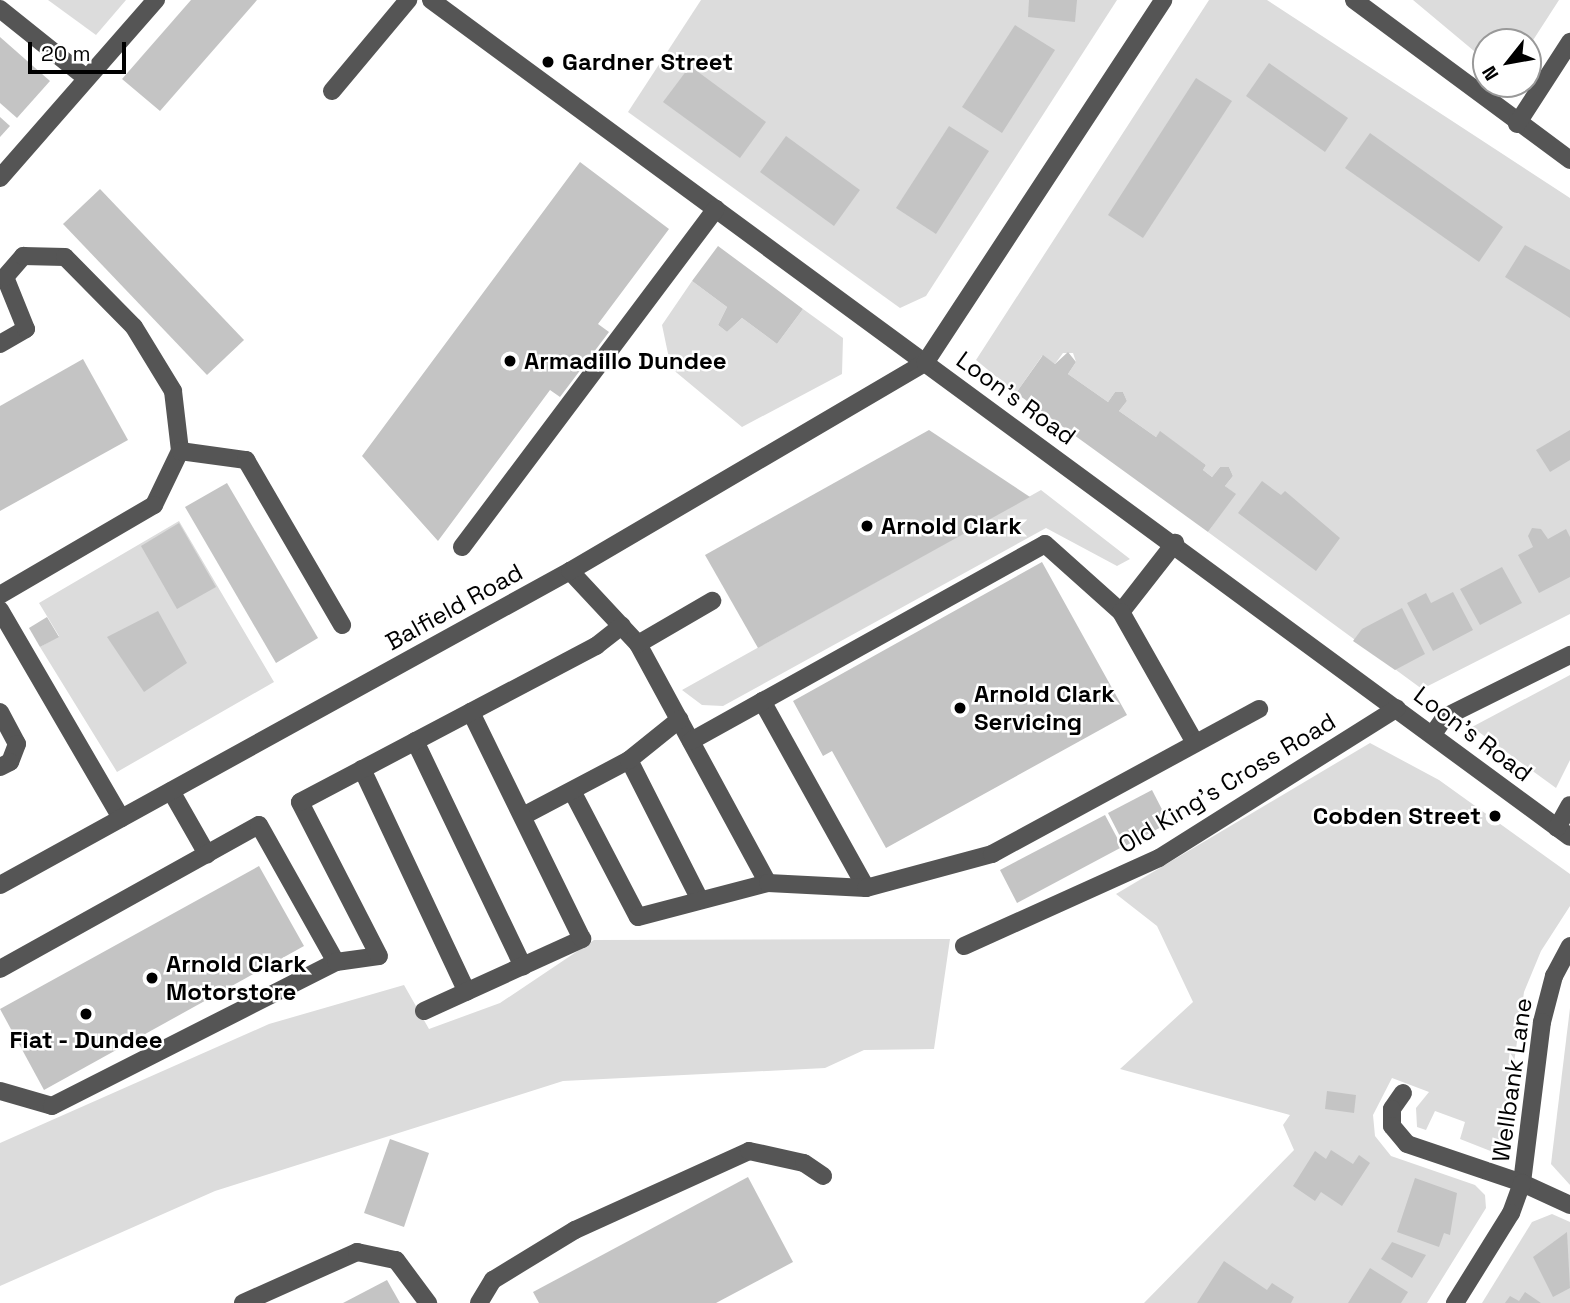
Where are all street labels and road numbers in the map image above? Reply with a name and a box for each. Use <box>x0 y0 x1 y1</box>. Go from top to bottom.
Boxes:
street label: Loon's Road <box>951 345 1081 451</box>
street label: Balfield Road <box>381 558 527 656</box>
street label: Loon's Road <box>1408 680 1538 788</box>
street label: Old King's Cross Road <box>1113 707 1341 859</box>
street label: Wellbank Lane <box>1486 996 1538 1164</box>

